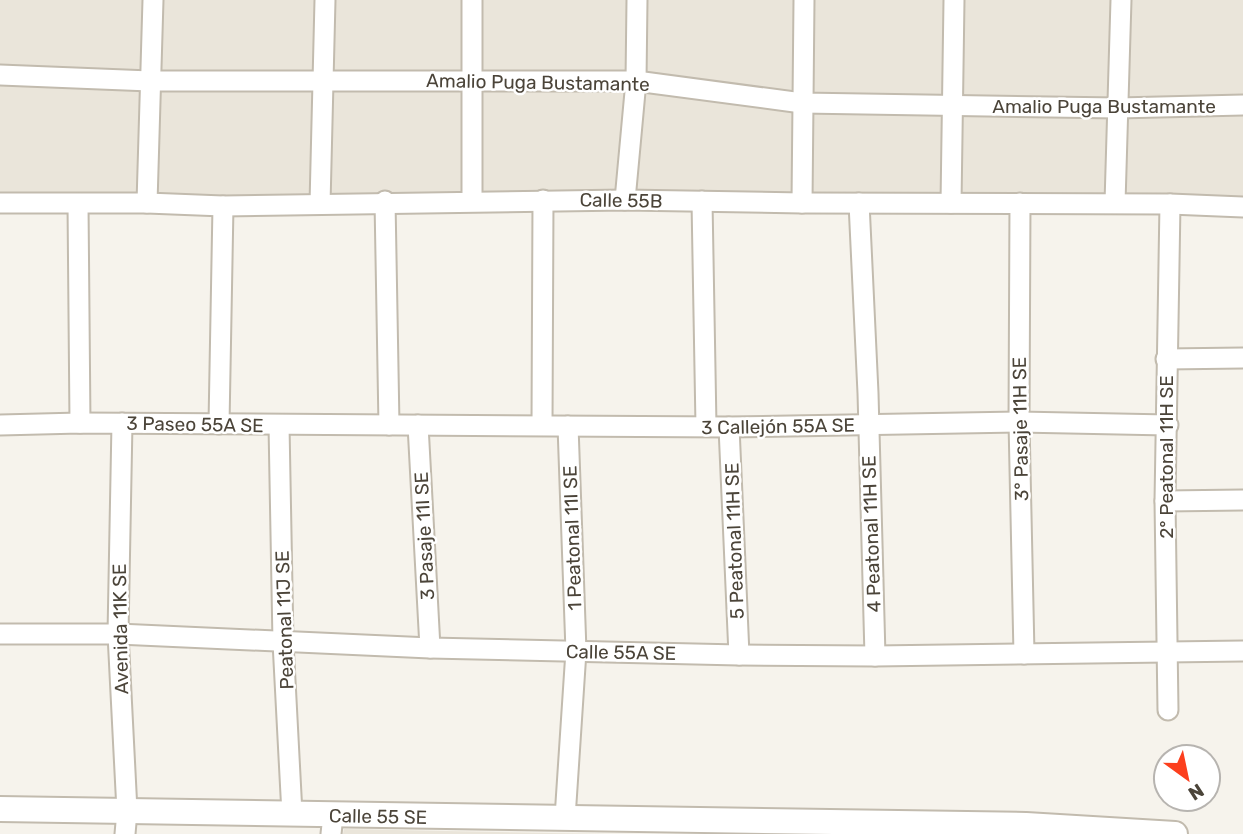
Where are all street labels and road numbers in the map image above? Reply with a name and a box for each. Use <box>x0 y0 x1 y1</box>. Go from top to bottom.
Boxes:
street label: Amalio Puga Bustamante <box>426 69 650 96</box>
street label: Amalio Puga Bustamante <box>992 95 1216 118</box>
street label: Calle 55B <box>579 188 663 213</box>
street label: 3° Pasaje 11H SE <box>1008 357 1033 501</box>
street label: 2° Peatonal 11H SE <box>1155 375 1178 539</box>
street label: 3 Paseo 55A SE <box>126 412 264 437</box>
street label: 3 Callejón 55A SE <box>701 414 855 439</box>
street label: 4 Peatonal 11H SE <box>857 455 886 613</box>
street label: 5 Peatonal 11H SE <box>720 462 749 620</box>
street label: 1 Peatonal 11I SE <box>558 465 587 611</box>
street label: 3 Pasaje 11I SE <box>410 471 439 601</box>
street label: Peatonal 11J SE <box>271 550 298 690</box>
street label: Avenida 11K SE <box>108 563 133 695</box>
street label: Calle 55A SE <box>566 640 676 665</box>
street label: Calle 55 SE <box>329 804 427 829</box>

